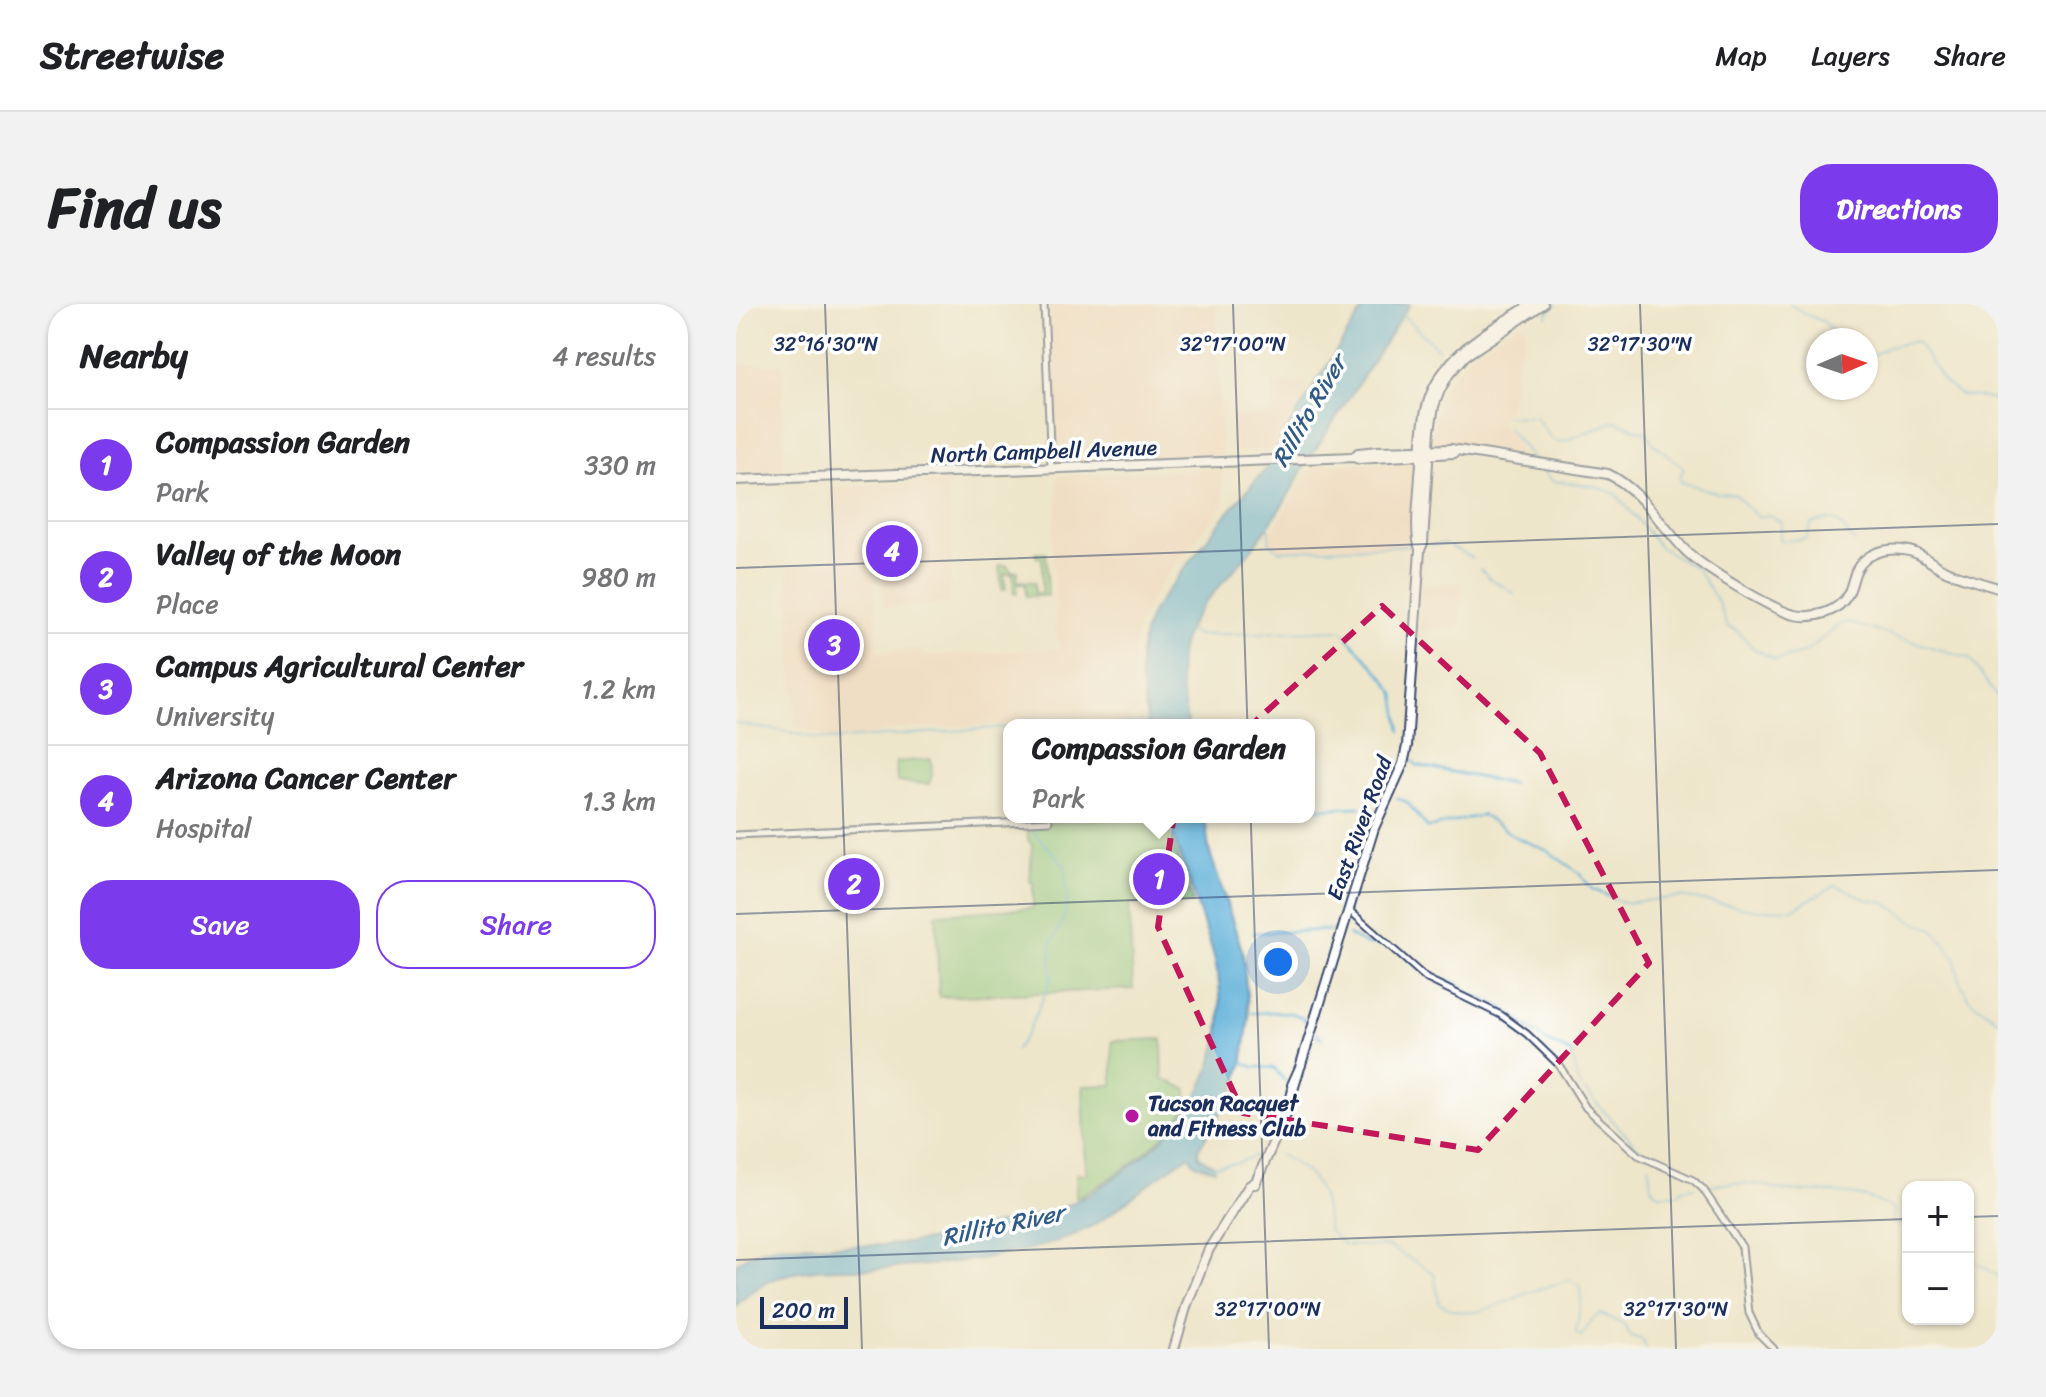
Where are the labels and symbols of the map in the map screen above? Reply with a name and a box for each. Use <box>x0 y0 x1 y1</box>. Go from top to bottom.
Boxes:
text: 32°16'30"N <box>774 327 878 362</box>
text: 32°17'00"N <box>1180 327 1286 362</box>
text: 32°17'30"N <box>1588 327 1692 362</box>
north arrow <box>1806 328 1878 400</box>
water label: Rillito River <box>1260 343 1360 475</box>
street label: North Campbell Avenue <box>930 428 1158 474</box>
pin: 4 <box>866 521 918 581</box>
pin: 3 <box>808 615 860 675</box>
street label: East River Road <box>1315 749 1404 906</box>
pin: 1 <box>1133 849 1185 909</box>
pin: 2 <box>828 854 880 914</box>
your location <box>1258 942 1298 982</box>
place label: Tucson Racquet and Fitness Club <box>1147 1084 1306 1148</box>
marker: Tucson Racquet and Fitness Club <box>1123 1107 1141 1125</box>
water label: Rillito River <box>938 1191 1072 1258</box>
text: 32°17'00"N <box>1215 1292 1321 1327</box>
text: 32°17'30"N <box>1624 1292 1728 1327</box>
scale bar <box>760 1293 848 1329</box>

